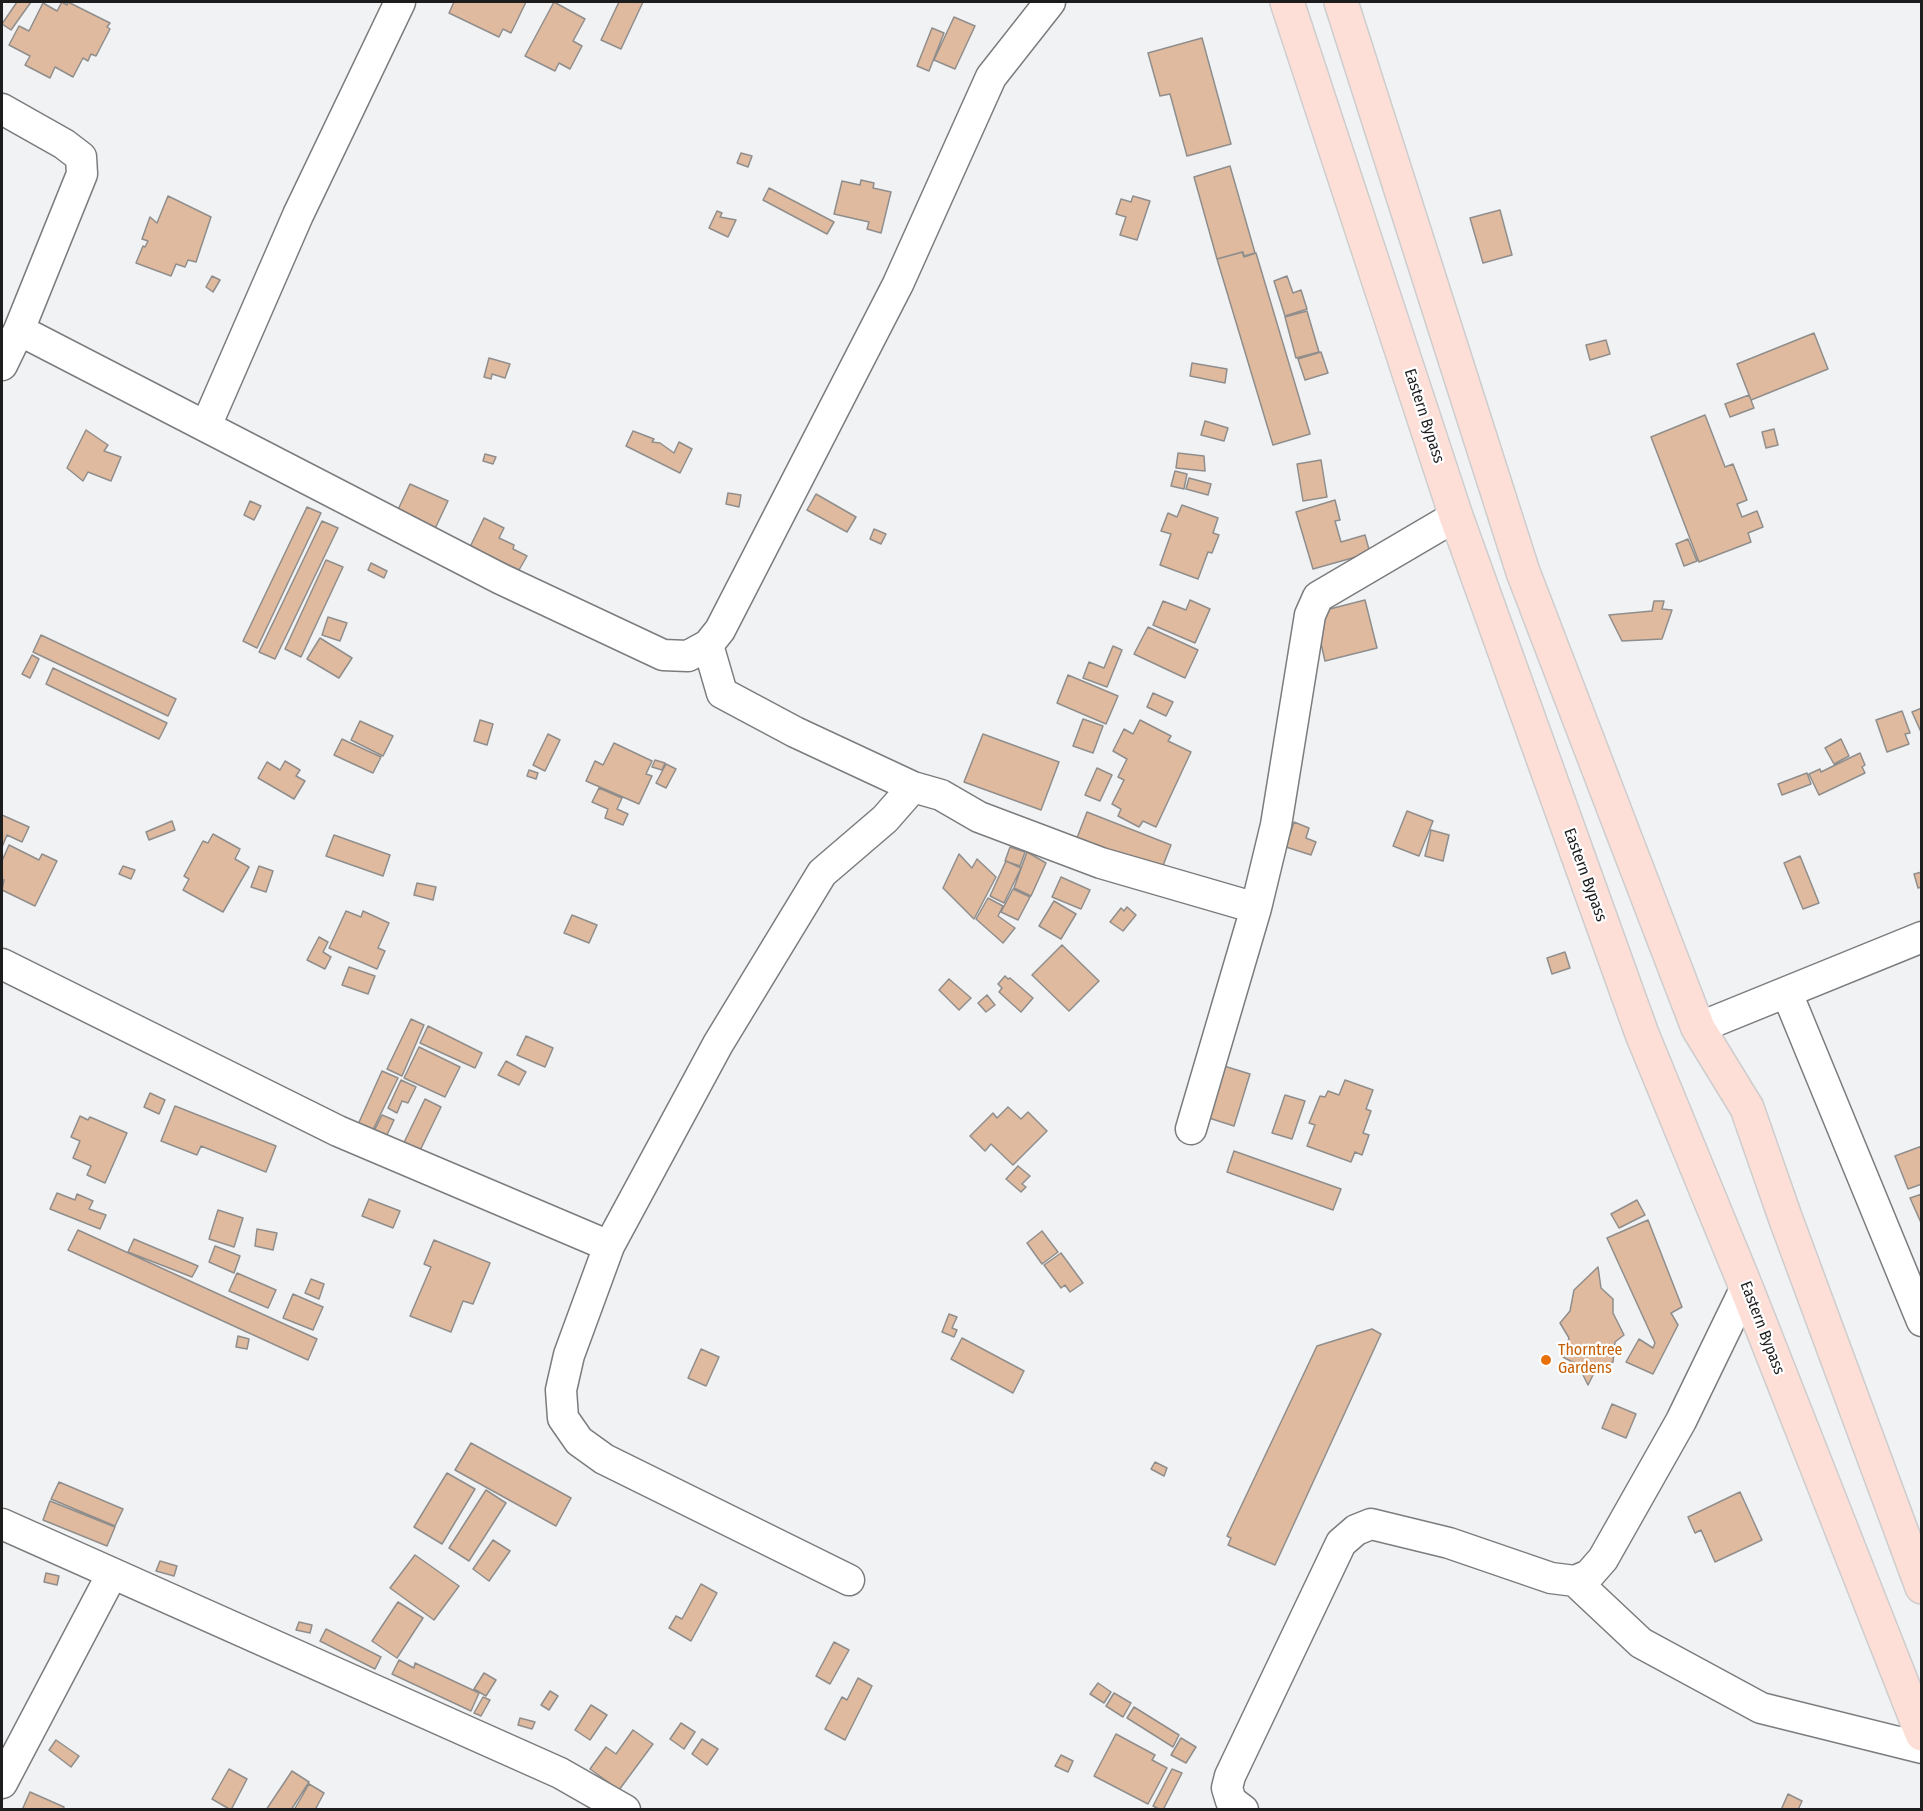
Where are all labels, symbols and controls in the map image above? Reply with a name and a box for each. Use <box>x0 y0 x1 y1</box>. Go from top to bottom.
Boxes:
street label: Eastern Bypass <box>1400 366 1448 466</box>
street label: Eastern Bypass <box>1559 826 1611 924</box>
street label: Eastern Bypass <box>1735 1279 1789 1377</box>
place label: Thorntree Gardens <box>1558 1341 1622 1379</box>
marker: Thorntree Gardens <box>1539 1353 1553 1367</box>

